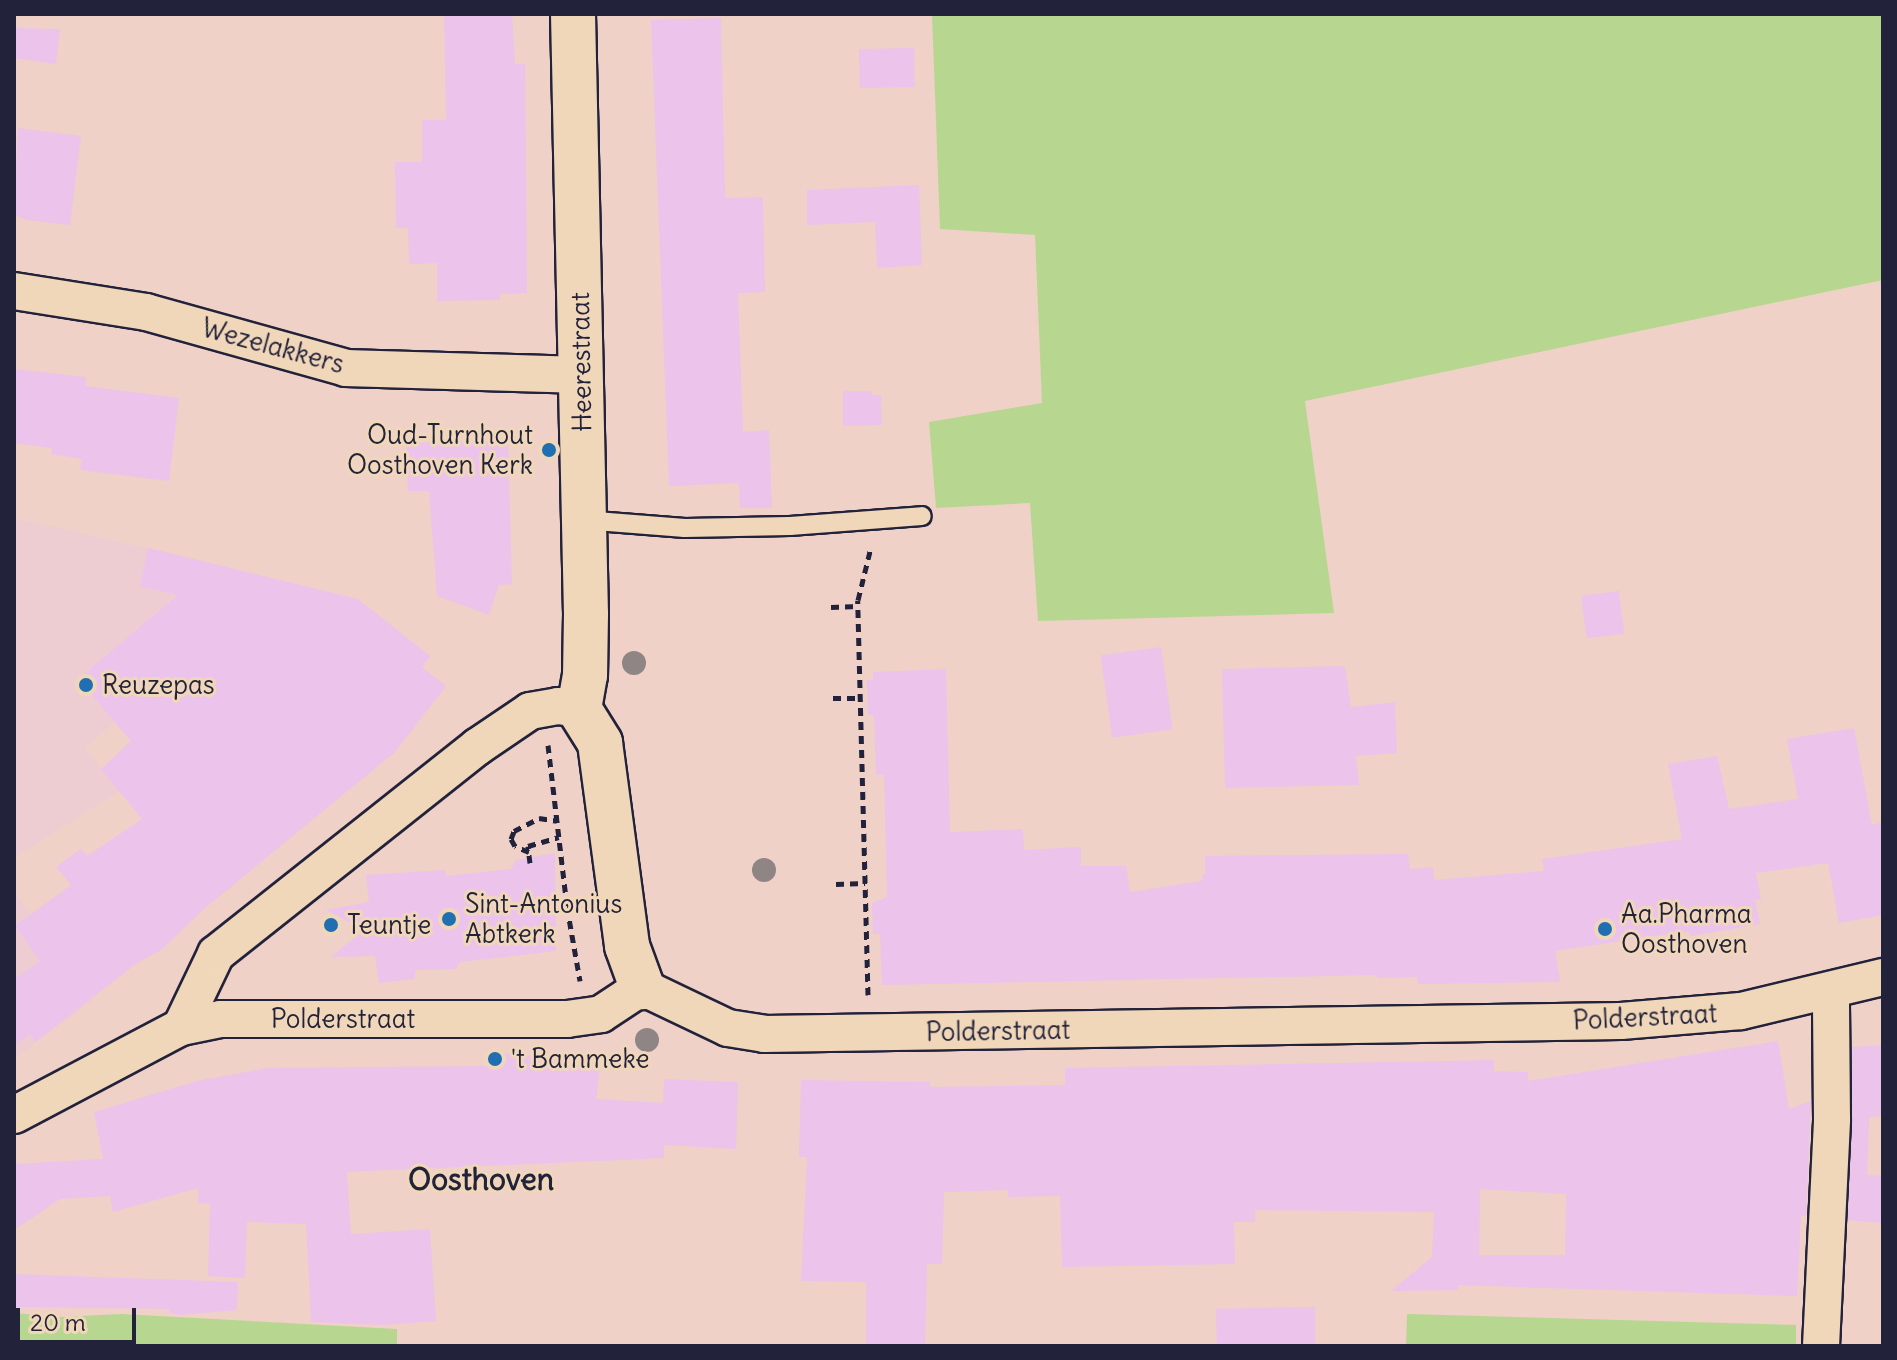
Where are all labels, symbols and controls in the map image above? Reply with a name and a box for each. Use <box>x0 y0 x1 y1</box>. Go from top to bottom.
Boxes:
street label: Heerestraat <box>564 292 598 432</box>
street label: Wezelakkers <box>198 312 348 380</box>
place label: Oud-Turnhout Oosthoven Kerk <box>347 419 533 480</box>
marker: Oud-Turnhout Oosthoven Kerk <box>540 441 558 459</box>
place label: Reuzepas <box>102 669 215 701</box>
marker: Reuzepas <box>77 676 95 694</box>
place label: Sint-Antonius Abtkerk <box>465 888 622 950</box>
place label: Aa.Pharma Oosthoven <box>1621 898 1752 960</box>
place label: Teuntje <box>347 909 431 941</box>
marker: Sint-Antonius Abtkerk <box>440 910 458 928</box>
marker: Teuntje <box>322 916 340 934</box>
marker: Aa.Pharma Oosthoven <box>1596 920 1614 938</box>
street label: Polderstraat <box>1572 998 1718 1036</box>
street label: Polderstraat <box>271 1003 415 1035</box>
street label: Polderstraat <box>925 1014 1071 1048</box>
place label: 't Bammeke <box>511 1043 649 1075</box>
marker: 't Bammeke <box>486 1050 504 1068</box>
district label: Oosthoven <box>408 1161 554 1197</box>
scale bar <box>20 1292 140 1342</box>
text: 20 m <box>30 1307 86 1337</box>

